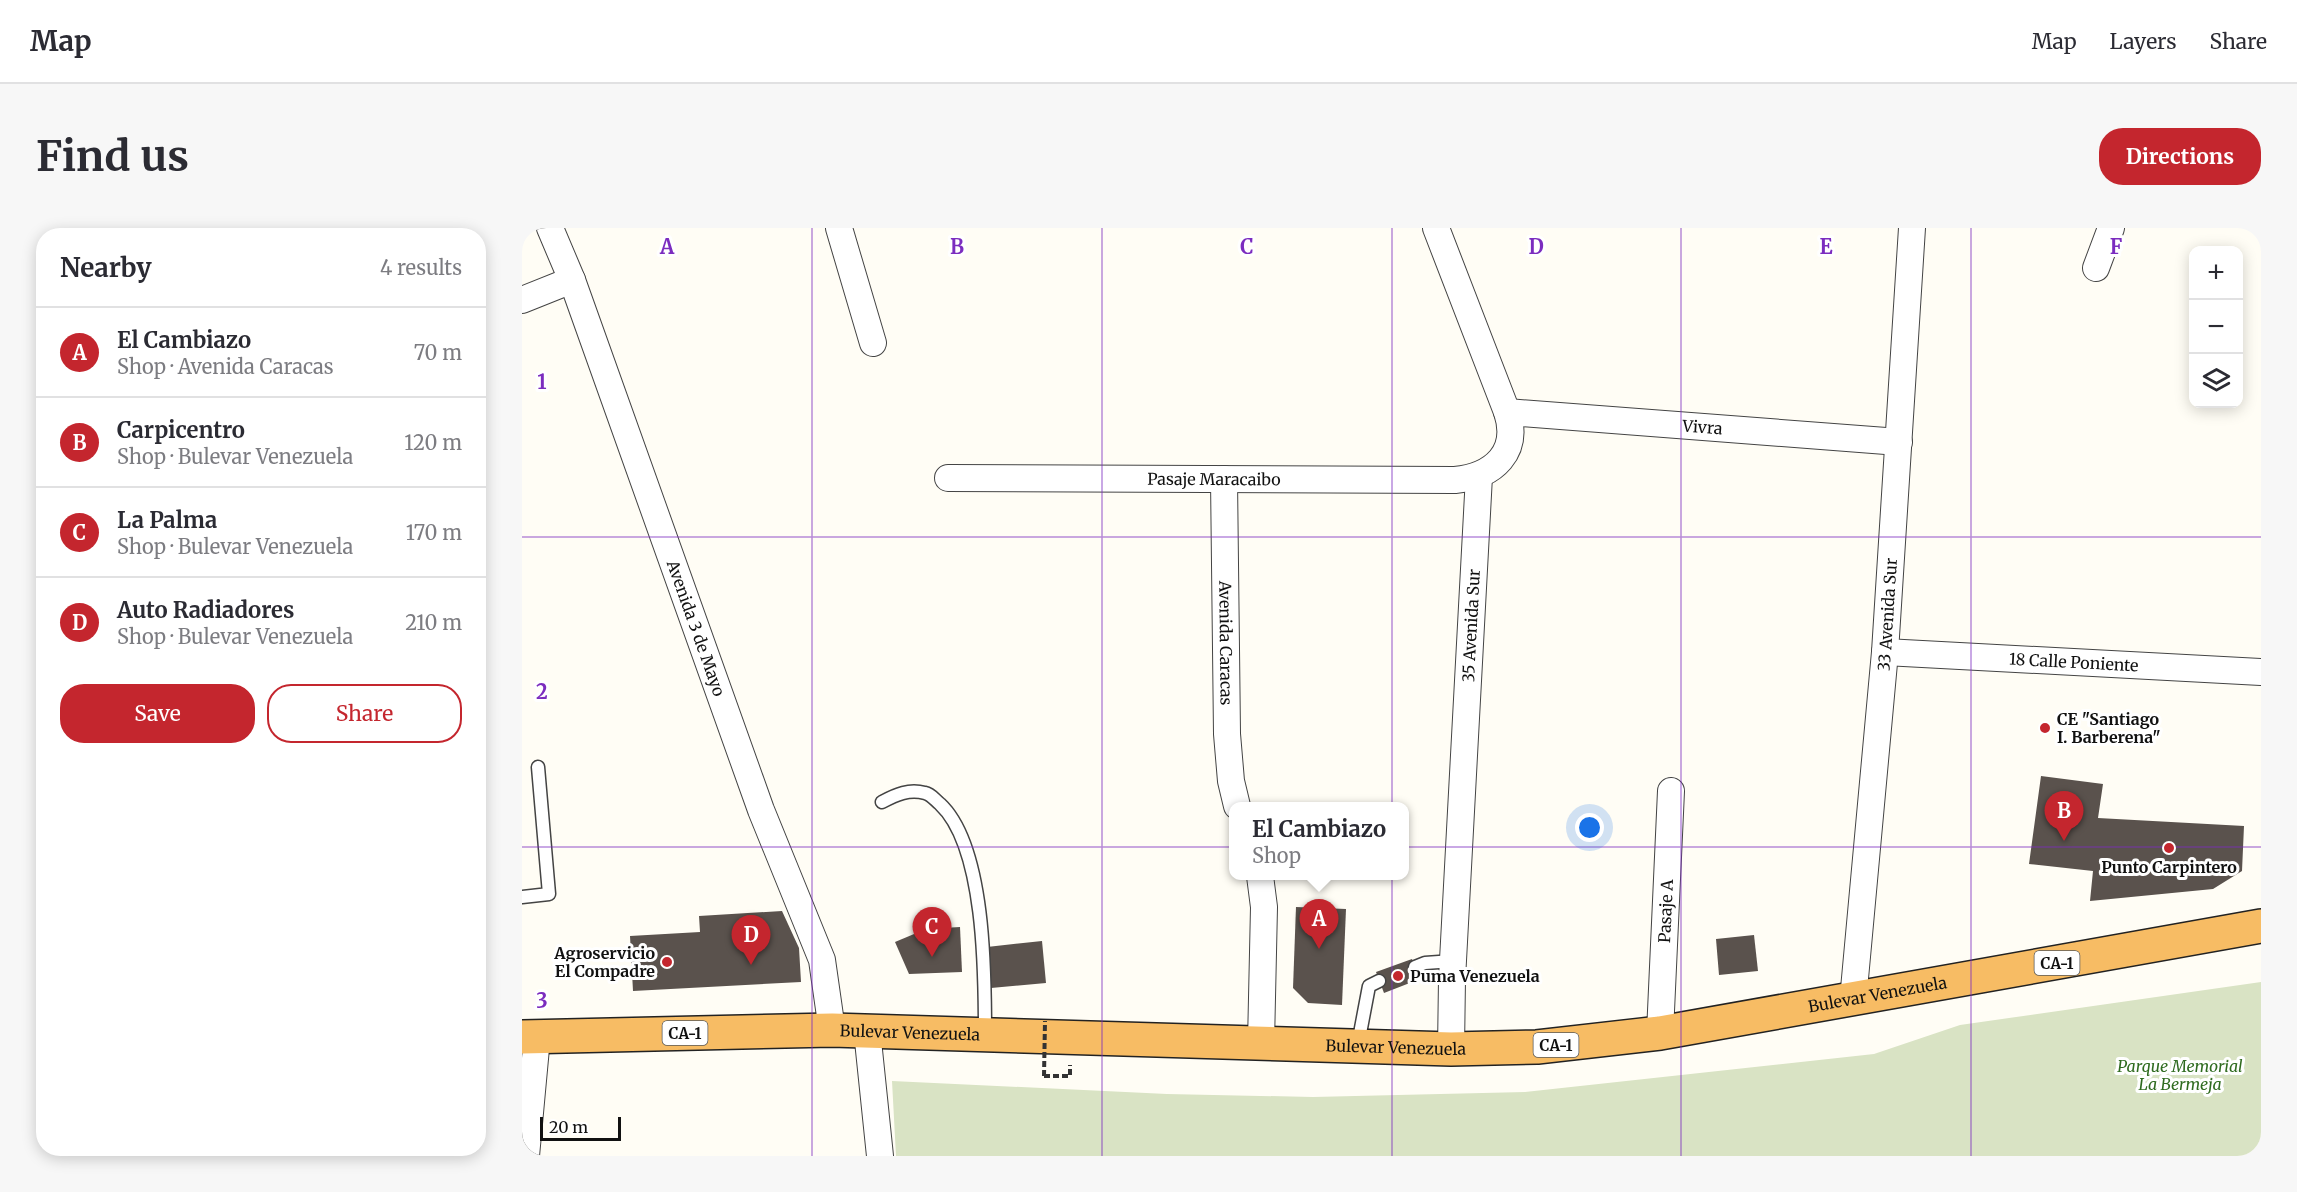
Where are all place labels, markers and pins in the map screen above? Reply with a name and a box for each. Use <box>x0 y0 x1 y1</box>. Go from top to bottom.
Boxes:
place label: CE "Santiago I. Barberena" <box>2057 709 2161 747</box>
marker: CE "Santiago I. Barberena" <box>2038 721 2052 735</box>
pin: B <box>2044 792 2084 841</box>
marker: Punto Carpintero <box>2162 841 2176 855</box>
place label: Punto Carpintero <box>2101 857 2237 877</box>
pin: A <box>1300 900 1338 949</box>
pin: C <box>912 908 952 957</box>
pin: D <box>732 916 770 965</box>
place label: Agroservicio El Compadre <box>553 943 655 981</box>
marker: Agroservicio El Compadre <box>660 955 674 969</box>
place label: Puma Venezuela <box>1410 966 1540 986</box>
marker: Puma Venezuela <box>1391 969 1405 983</box>

